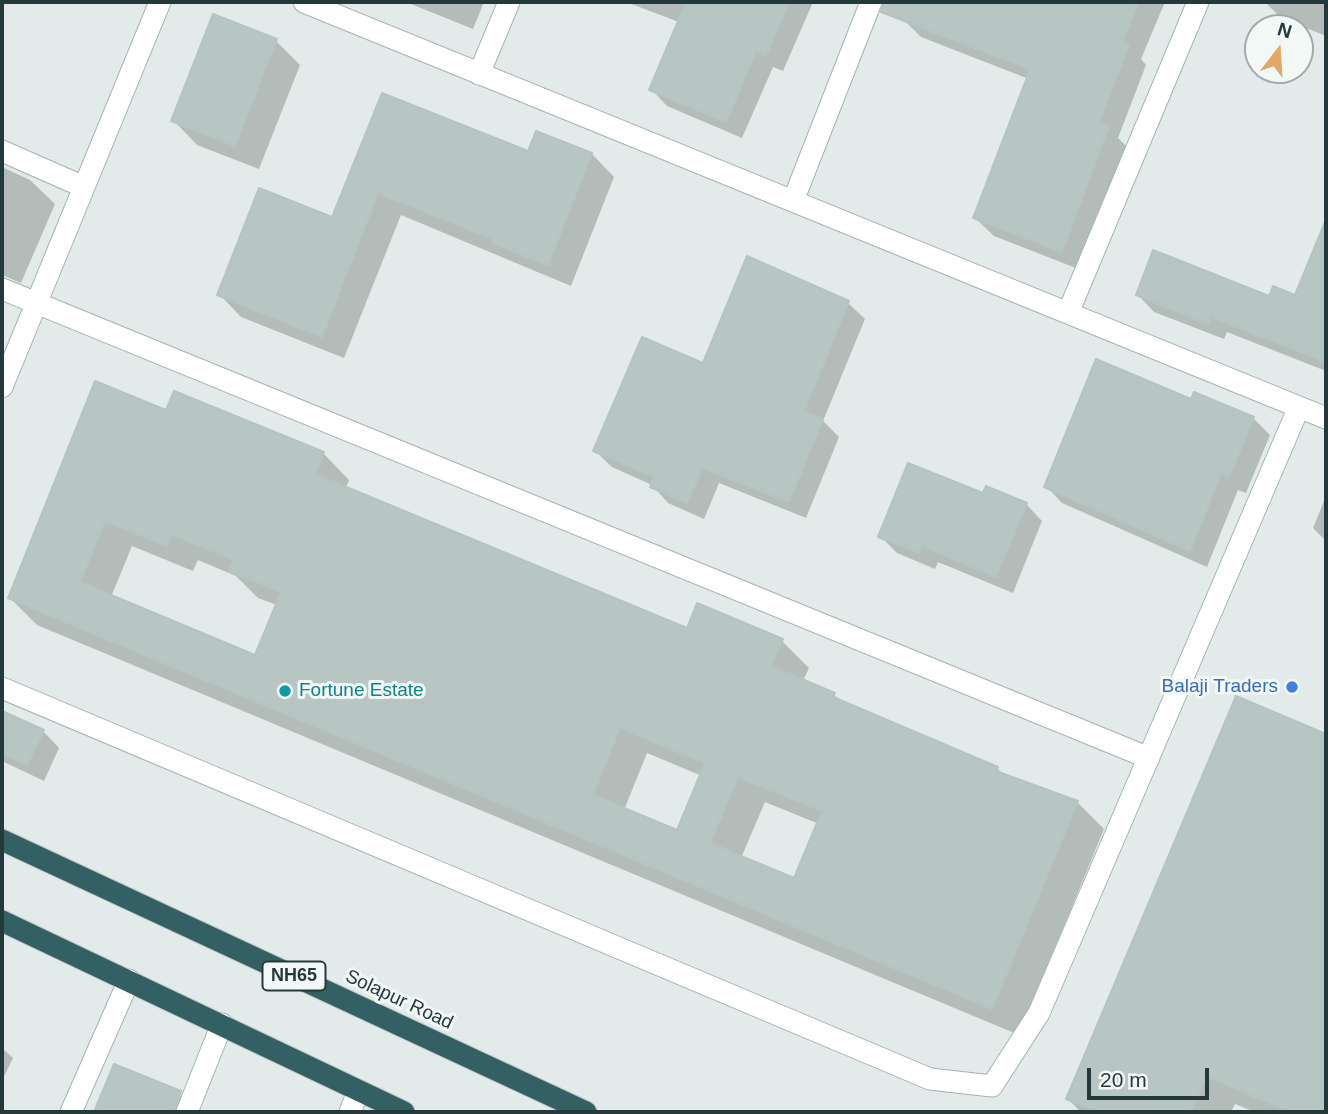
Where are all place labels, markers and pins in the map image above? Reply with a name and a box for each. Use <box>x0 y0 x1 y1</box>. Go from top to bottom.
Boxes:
place label: Balaji Traders <box>1161 676 1278 698</box>
marker: Balaji Traders <box>1284 679 1300 695</box>
place label: Fortune Estate <box>299 680 424 702</box>
marker: Fortune Estate <box>277 683 293 699</box>

